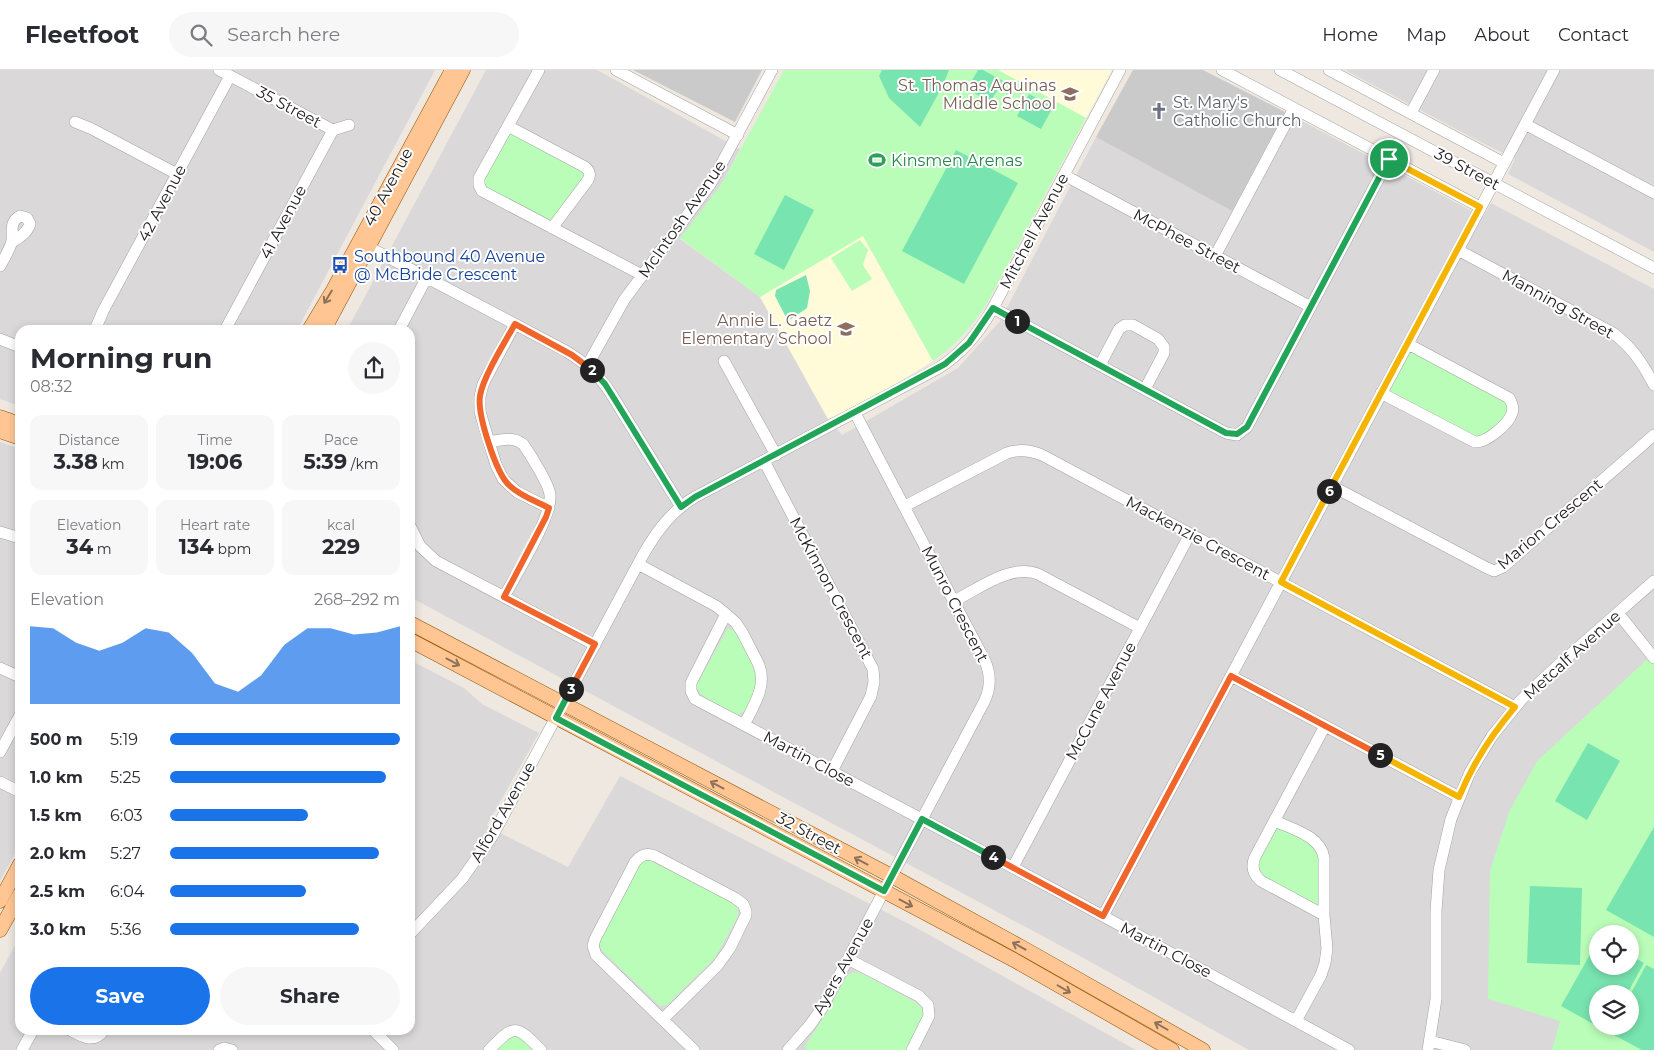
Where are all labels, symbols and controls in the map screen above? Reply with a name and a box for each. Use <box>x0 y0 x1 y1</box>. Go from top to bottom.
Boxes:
search box <box>169 12 519 57</box>
text: Fleetfoot <box>25 20 139 49</box>
icon: search <box>187 21 215 49</box>
text: Search here <box>227 23 340 46</box>
text: Home <box>1322 24 1378 46</box>
text: Map <box>1406 24 1446 46</box>
text: About <box>1474 24 1530 46</box>
text: Contact <box>1558 24 1629 46</box>
place label: St. Thomas Aquinas Middle School <box>898 76 1056 113</box>
street label: 35 Street <box>253 82 325 132</box>
school or university icon: St. Thomas Aquinas Middle School <box>1060 84 1080 104</box>
place label: St. Mary's Catholic Church <box>1173 93 1302 130</box>
church icon: St. Mary's Catholic Church <box>1149 101 1169 121</box>
pin <box>1368 138 1410 180</box>
street label: 39 Street <box>1431 144 1503 194</box>
street label: 40 Avenue <box>359 145 417 229</box>
icon: arrive <box>1375 145 1403 173</box>
sports icon: Kinsmen Arenas <box>867 150 887 170</box>
place label: Kinsmen Arenas <box>891 151 1023 170</box>
street label: McIntosh Avenue <box>634 156 730 282</box>
street label: 42 Avenue <box>134 161 190 245</box>
street label: Mitchell Avenue <box>996 170 1072 292</box>
street label: 41 Avenue <box>256 182 310 262</box>
street label: McPhee Street <box>1130 205 1244 277</box>
place label: Southbound 40 Avenue @ McBride Crescent <box>354 247 545 284</box>
bus stop icon: Southbound 40 Avenue @ McBride Crescent <box>330 255 350 275</box>
street label: Manning Street <box>1499 265 1618 343</box>
one-way arrow <box>323 290 333 304</box>
pin: 1 <box>1004 308 1030 334</box>
place label: Annie L. Gaetz Elementary School <box>681 311 832 348</box>
text: 1 <box>1015 312 1020 330</box>
school or university icon: Annie L. Gaetz Elementary School <box>836 319 856 339</box>
text: Morning run <box>30 341 212 375</box>
button: share <box>348 342 400 394</box>
pin: 2 <box>580 358 604 382</box>
text: 2 <box>588 361 597 379</box>
text: 08:32 <box>30 377 72 396</box>
text: Distance <box>58 431 120 449</box>
text: Time <box>197 431 233 449</box>
text: Pace <box>324 431 358 449</box>
text: 3.38 <box>53 449 98 474</box>
text: 19:06 <box>188 449 242 474</box>
text: 5:39 <box>303 449 347 474</box>
text: km <box>98 455 125 473</box>
text: /km <box>347 455 379 473</box>
street label: Marion Crescent <box>1494 474 1607 573</box>
pin: 6 <box>1316 478 1342 504</box>
text: 6 <box>1325 482 1334 500</box>
street label: Mackenzie Crescent <box>1123 492 1274 584</box>
street label: McKinnon Crescent <box>786 514 877 662</box>
text: Elevation <box>57 516 121 534</box>
text: Heart rate <box>180 516 250 534</box>
text: kcal <box>327 516 355 534</box>
text: 34 <box>66 534 93 559</box>
text: 134 <box>179 534 214 559</box>
text: 229 <box>322 534 360 559</box>
text: m <box>93 540 112 558</box>
text: bpm <box>214 540 251 558</box>
street label: Munro Crescent <box>917 543 993 666</box>
text: Elevation <box>30 590 104 609</box>
text: 268–292 m <box>314 590 400 609</box>
street label: Metcalf Avenue <box>1520 606 1624 704</box>
street label: McCune Avenue <box>1062 639 1140 763</box>
one-way arrow <box>445 658 460 668</box>
pin: 3 <box>558 676 584 702</box>
text: 3 <box>567 680 576 698</box>
street label: Martin Close <box>760 727 858 791</box>
text: 500 m <box>30 730 83 749</box>
text: 5:19 <box>110 730 138 749</box>
pin: 5 <box>1368 742 1392 768</box>
text: 5 <box>1376 746 1385 764</box>
street label: Alford Avenue <box>467 758 539 866</box>
text: 1.0 km <box>30 768 83 787</box>
text: 5:25 <box>110 768 141 787</box>
one-way arrow <box>710 780 725 790</box>
text: 1.5 km <box>30 806 82 825</box>
text: 6:03 <box>110 806 143 825</box>
street label: 32 Street <box>773 808 845 858</box>
text: 2.0 km <box>30 844 86 863</box>
text: 5:27 <box>110 844 141 863</box>
pin: 4 <box>980 844 1006 870</box>
text: 4 <box>989 848 998 866</box>
one-way arrow <box>854 855 869 865</box>
text: 2.5 km <box>30 882 85 901</box>
text: 6:04 <box>110 882 144 901</box>
one-way arrow <box>898 898 913 908</box>
street label: Ayers Avenue <box>809 914 877 1018</box>
street label: Martin Close <box>1117 918 1215 982</box>
text: 3.0 km <box>30 920 86 939</box>
text: 5:36 <box>110 920 141 939</box>
map controls <box>1589 925 1639 1035</box>
button: locate <box>1589 925 1639 975</box>
one-way arrow <box>1012 941 1027 951</box>
button: Save <box>30 967 210 1025</box>
button: Share <box>220 967 400 1025</box>
one-way arrow <box>1056 984 1071 994</box>
button: layers <box>1589 985 1639 1035</box>
one-way arrow <box>1154 1021 1169 1030</box>

